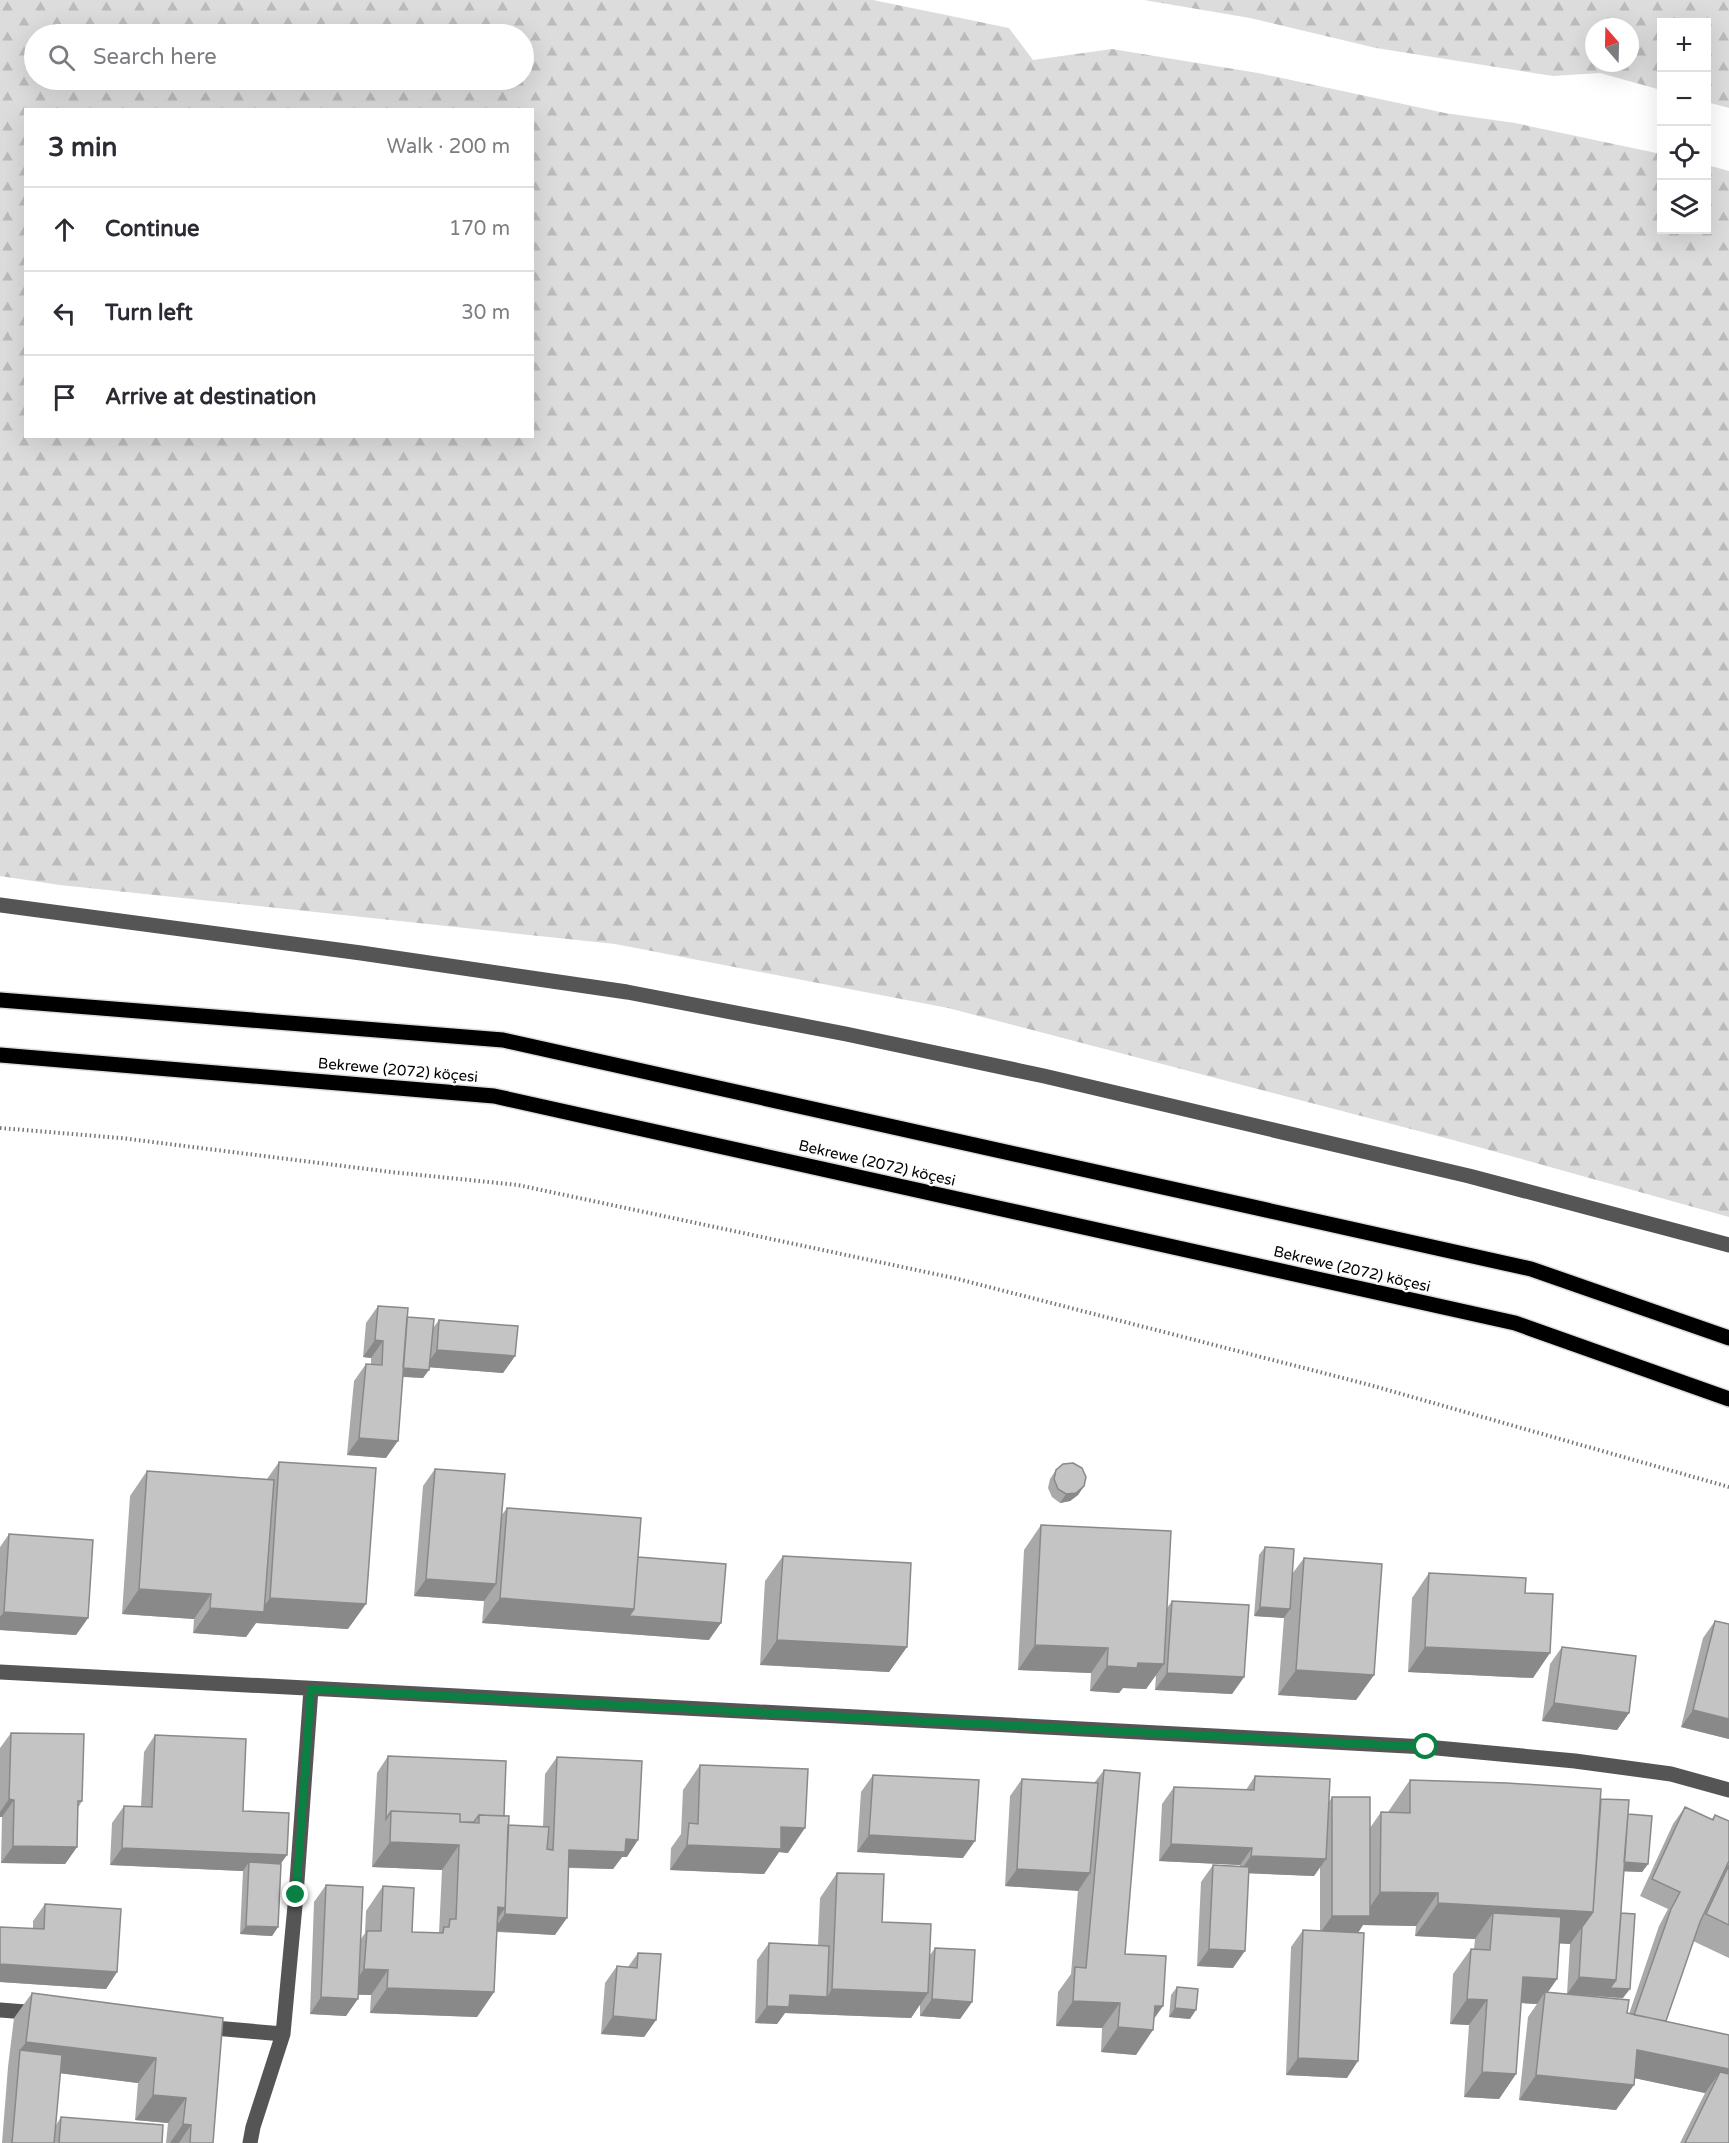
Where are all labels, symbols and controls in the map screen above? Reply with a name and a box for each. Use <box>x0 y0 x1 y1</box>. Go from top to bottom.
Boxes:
north arrow <box>1585 18 1639 72</box>
map controls <box>1657 18 1711 234</box>
button: + <box>1657 18 1711 72</box>
search box <box>24 24 534 90</box>
icon: search <box>45 41 78 74</box>
text: Search here <box>93 44 217 70</box>
button: − <box>1657 72 1711 126</box>
button: locate <box>1657 126 1711 180</box>
text: 3 min <box>48 132 117 163</box>
text: Walk · 200 m <box>387 135 510 159</box>
button: layers <box>1657 180 1711 234</box>
icon: ahead <box>48 213 81 246</box>
text: Continue <box>105 216 200 242</box>
text: 170 m <box>449 217 510 241</box>
icon: left <box>48 297 81 330</box>
text: Turn left <box>105 300 193 326</box>
text: 30 m <box>461 301 510 325</box>
icon: arrive <box>48 381 81 414</box>
text: Arrive at destination <box>105 384 316 410</box>
street label: Bekrewe (2072) köçesi <box>317 1054 479 1086</box>
street label: Bekrewe (2072) köçesi <box>797 1136 957 1190</box>
street label: Bekrewe (2072) köçesi <box>1272 1242 1432 1296</box>
route start <box>1412 1733 1438 1759</box>
route end <box>282 1881 308 1907</box>

